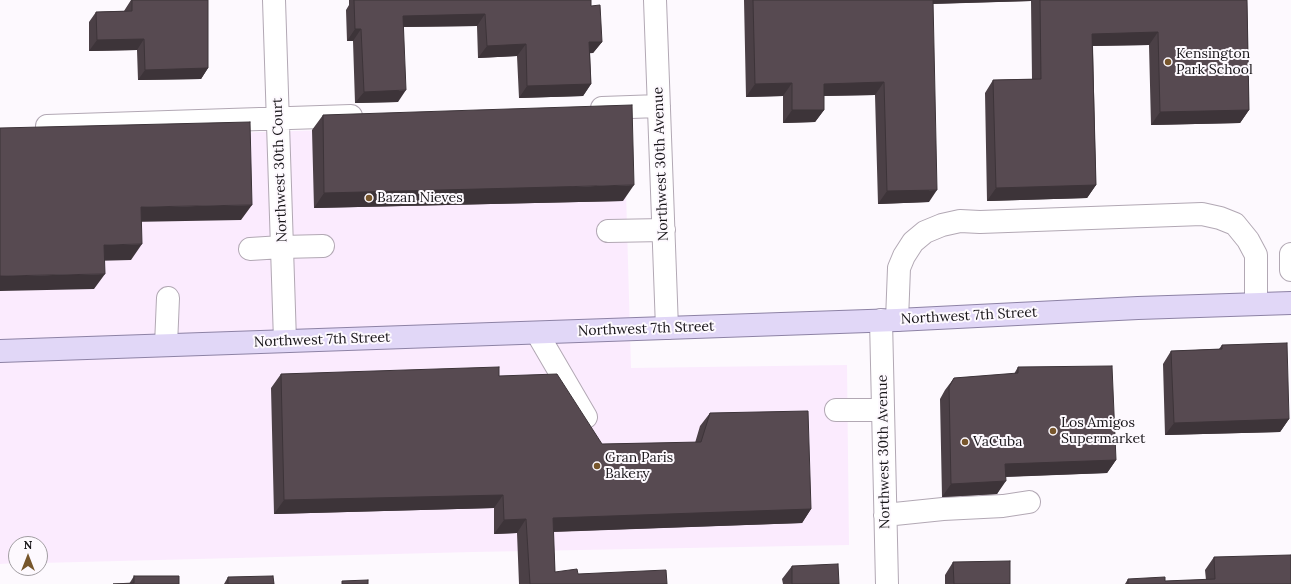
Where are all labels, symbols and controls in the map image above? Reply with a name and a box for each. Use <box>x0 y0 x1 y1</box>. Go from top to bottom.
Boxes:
place label: Kensington Park School <box>1176 46 1253 78</box>
marker: Kensington Park School <box>1163 57 1173 67</box>
street label: Northwest 30th Avenue <box>650 87 672 241</box>
street label: Northwest 30th Court <box>269 97 291 243</box>
place label: Bazan Nieves <box>377 190 463 206</box>
marker: Bazan Nieves <box>364 193 374 203</box>
street label: Northwest 7th Street <box>900 304 1038 328</box>
street label: Northwest 7th Street <box>578 318 714 340</box>
street label: Northwest 7th Street <box>254 329 390 351</box>
street label: Northwest 30th Avenue <box>874 375 894 529</box>
place label: Los Amigos Supermarket <box>1061 415 1145 448</box>
marker: Los Amigos Supermarket <box>1048 426 1058 436</box>
place label: VaCuba <box>973 434 1022 450</box>
marker: VaCuba <box>960 437 970 447</box>
place label: Gran Paris Bakery <box>605 450 673 482</box>
marker: Gran Paris Bakery <box>592 461 602 471</box>
north arrow <box>8 536 48 576</box>
text: N <box>24 538 32 552</box>

